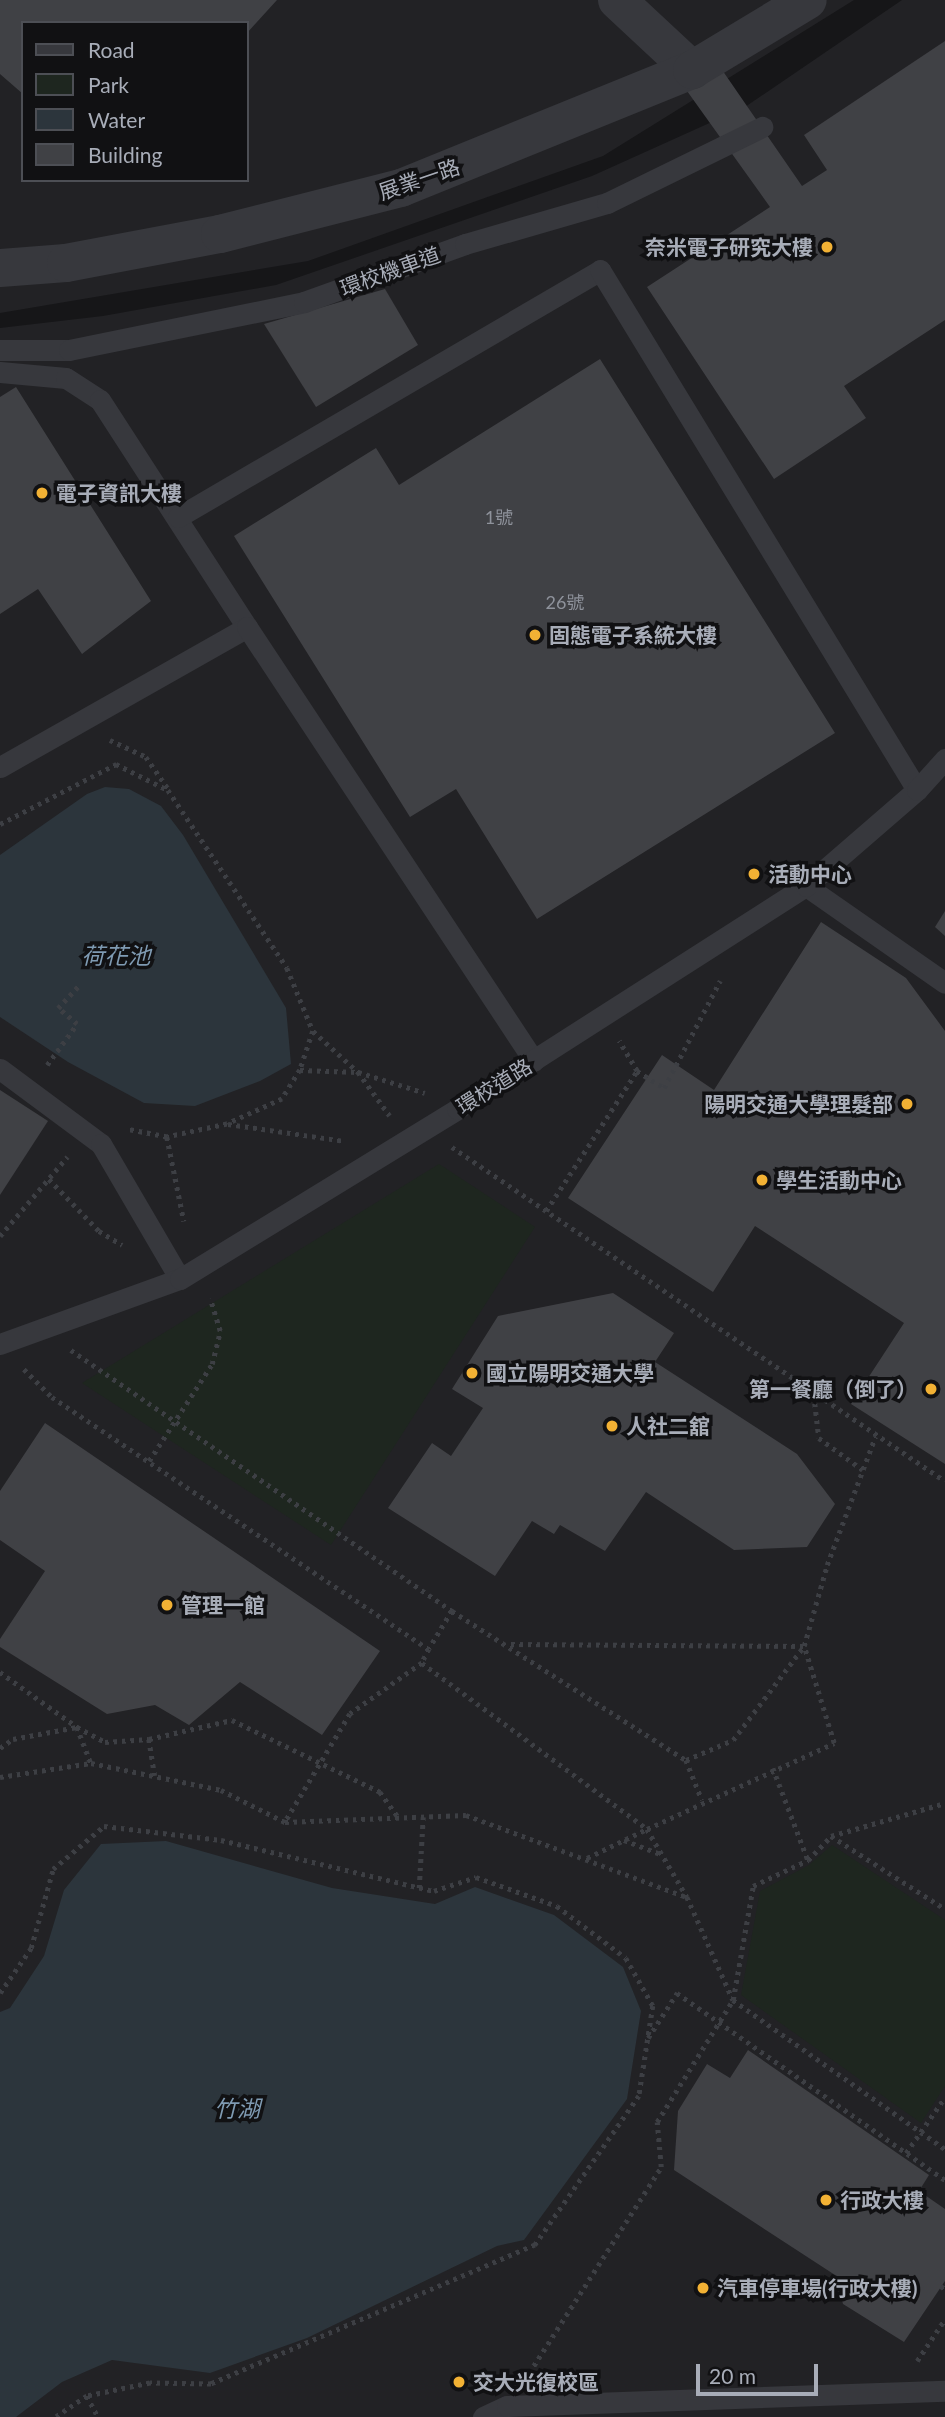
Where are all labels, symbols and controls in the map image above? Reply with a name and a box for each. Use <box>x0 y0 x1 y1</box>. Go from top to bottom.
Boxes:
legend <box>21 21 248 182</box>
text: Road <box>88 37 135 62</box>
text: Park <box>88 72 129 97</box>
text: Water <box>88 107 145 132</box>
text: Building <box>88 142 163 167</box>
street label: 展業一路 <box>375 153 463 205</box>
place label: 奈米電子研究大樓 <box>645 234 813 260</box>
marker: 奈米電子研究大樓 <box>819 239 835 255</box>
street label: 環校機車道 <box>336 241 444 301</box>
place label: 電子資訊大樓 <box>56 480 182 506</box>
marker: 電子資訊大樓 <box>34 485 50 501</box>
house number: 1號 <box>485 506 513 528</box>
house number: 26號 <box>546 591 584 613</box>
place label: 固態電子系統大樓 <box>549 622 717 648</box>
marker: 固態電子系統大樓 <box>527 627 543 643</box>
place label: 活動中心 <box>768 861 852 887</box>
marker: 活動中心 <box>746 866 762 882</box>
water label: 荷花池 <box>82 941 150 969</box>
street label: 環校道路 <box>452 1053 536 1119</box>
place label: 陽明交通大學理髮部 <box>704 1091 893 1117</box>
marker: 陽明交通大學理髮部 <box>899 1096 915 1112</box>
place label: 學生活動中心 <box>776 1167 902 1193</box>
marker: 學生活動中心 <box>754 1172 770 1188</box>
place label: 國立陽明交通大學 <box>486 1360 654 1386</box>
marker: 國立陽明交通大學 <box>464 1365 480 1381</box>
place label: 第一餐廳（倒了） <box>749 1376 917 1402</box>
marker: 第一餐廳（倒了） <box>923 1381 939 1397</box>
place label: 人社二舘 <box>626 1413 710 1439</box>
marker: 人社二舘 <box>604 1418 620 1434</box>
place label: 管理一館 <box>181 1592 265 1618</box>
marker: 管理一館 <box>159 1597 175 1613</box>
water label: 竹湖 <box>214 2094 260 2122</box>
place label: 行政大樓 <box>840 2187 924 2213</box>
marker: 行政大樓 <box>818 2192 834 2208</box>
place label: 汽車停車場(行政大樓) <box>717 2275 918 2301</box>
marker: 汽車停車場(行政大樓) <box>695 2280 711 2296</box>
scale bar <box>700 2350 822 2394</box>
text: 20 m <box>709 2363 756 2388</box>
place label: 交大光復校區 <box>473 2369 599 2395</box>
marker: 交大光復校區 <box>451 2374 467 2390</box>

